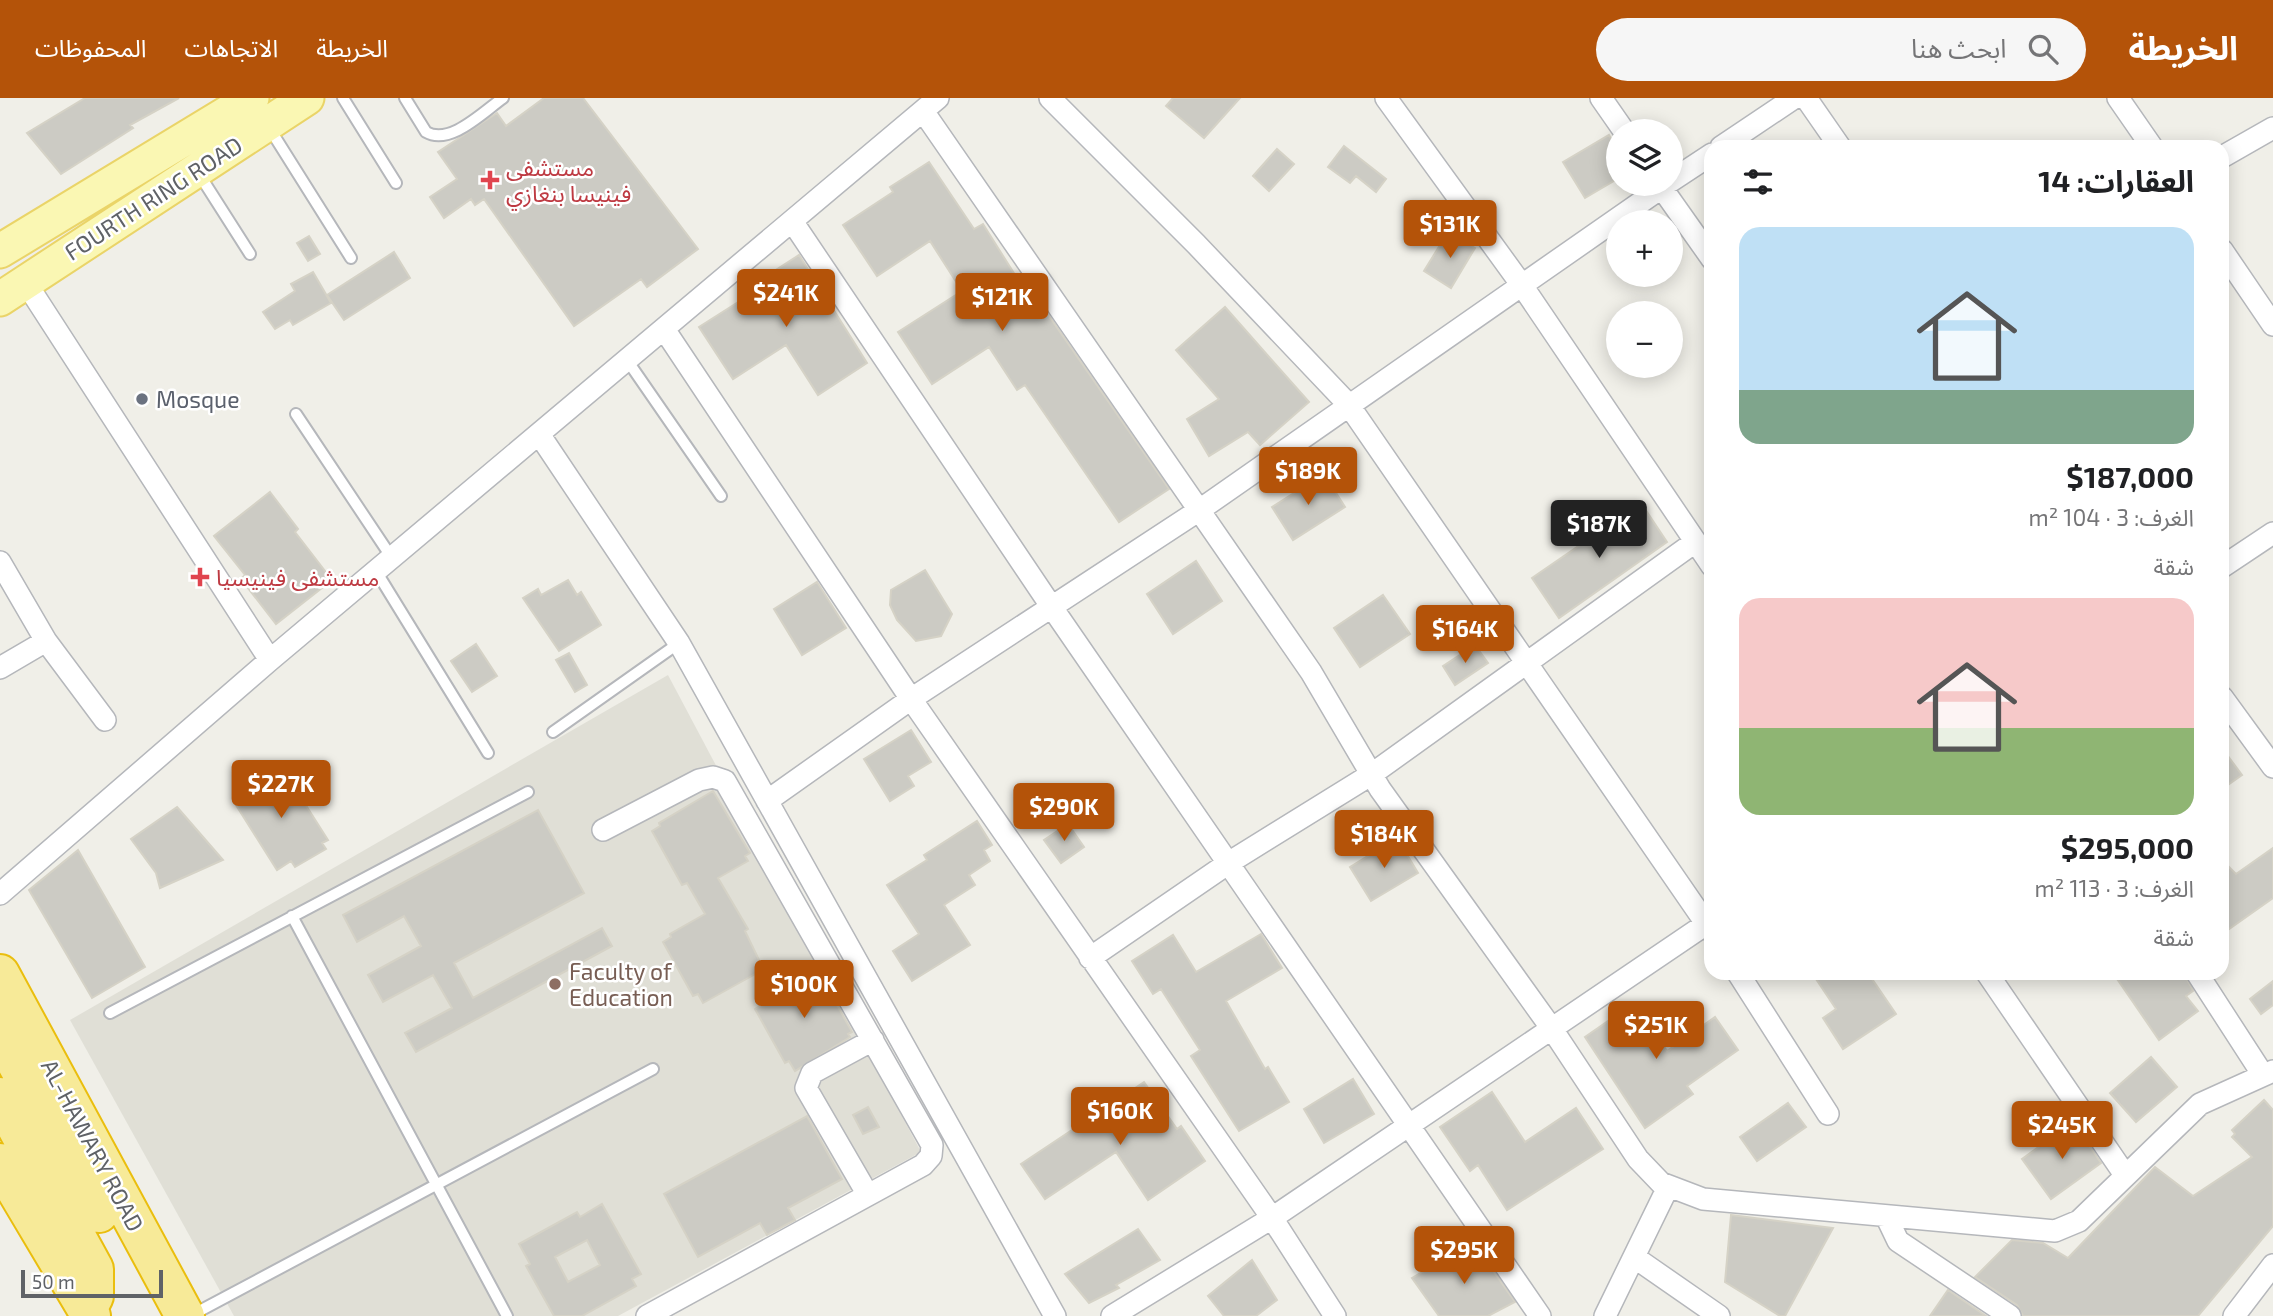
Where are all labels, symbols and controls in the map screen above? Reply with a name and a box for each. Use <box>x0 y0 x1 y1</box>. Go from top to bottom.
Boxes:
search box <box>1596 18 2086 81</box>
text: الخريطة <box>2128 27 2238 67</box>
icon: search <box>2024 30 2062 68</box>
text: ابحث هنا <box>1911 32 2006 63</box>
text: المحفوظات <box>35 33 146 62</box>
text: الاتجاهات <box>184 33 278 62</box>
text: الخريطة <box>316 33 388 62</box>
map controls <box>1606 119 1683 378</box>
button: layers <box>1606 119 1683 196</box>
street label: FOURTH RING ROAD <box>59 130 247 266</box>
place label: مستشفى فينيسا بنغازي <box>506 153 631 211</box>
text: العقارات: 14 <box>2038 162 2194 198</box>
icon: filters <box>1739 163 1777 201</box>
marker: مستشفى فينيسا بنغازي <box>480 170 500 190</box>
pin: $131K <box>1401 200 1499 260</box>
text: $131K <box>1420 209 1480 237</box>
button: + <box>1606 210 1683 287</box>
pin: $241K <box>737 270 835 329</box>
icon: home <box>1904 273 2030 399</box>
pin: $121K <box>953 274 1051 333</box>
text: $241K <box>753 278 819 306</box>
text: $121K <box>971 282 1033 310</box>
button: − <box>1606 301 1683 378</box>
place label: Mosque <box>156 385 240 413</box>
marker: Mosque <box>134 391 150 407</box>
pin: $189K <box>1259 448 1357 507</box>
text: $189K <box>1275 456 1341 484</box>
text: $187,000 <box>2066 458 2194 494</box>
pin: $187K <box>1550 500 1648 560</box>
text: الغرف: 3 · 104 m² <box>2029 503 2194 531</box>
text: $187K <box>1567 509 1631 537</box>
text: شقة <box>2153 552 2194 580</box>
place label: مستشفى فينيسيا <box>216 563 379 591</box>
marker: مستشفى فينيسيا <box>190 567 210 587</box>
pin: $164K <box>1416 606 1514 665</box>
text: $164K <box>1432 614 1498 642</box>
icon: home <box>1904 644 2030 770</box>
pin: $227K <box>232 760 330 820</box>
text: $227K <box>248 769 314 797</box>
pin: $290K <box>1015 784 1113 843</box>
text: $290K <box>1029 792 1099 820</box>
pin: $184K <box>1335 810 1433 870</box>
text: $184K <box>1351 819 1417 847</box>
text: $295,000 <box>2061 829 2194 865</box>
text: الغرف: 3 · 113 m² <box>2035 874 2194 902</box>
text: شقة <box>2153 923 2194 951</box>
place label: Faculty of Education <box>569 957 673 1011</box>
pin: $100K <box>755 960 853 1020</box>
text: $100K <box>771 969 837 997</box>
marker: Faculty of Education <box>547 976 563 992</box>
pin: $251K <box>1607 1002 1705 1061</box>
text: $251K <box>1624 1010 1688 1038</box>
street label: AL-HAWARY ROAD <box>36 1054 150 1236</box>
pin: $160K <box>1071 1088 1169 1147</box>
text: $160K <box>1087 1096 1153 1124</box>
pin: $245K <box>2013 1102 2111 1161</box>
text: $245K <box>2028 1110 2096 1138</box>
pin: $295K <box>1415 1226 1513 1286</box>
text: $295K <box>1430 1235 1498 1263</box>
scale bar <box>21 1267 163 1299</box>
text: 50 m <box>32 1270 75 1293</box>

